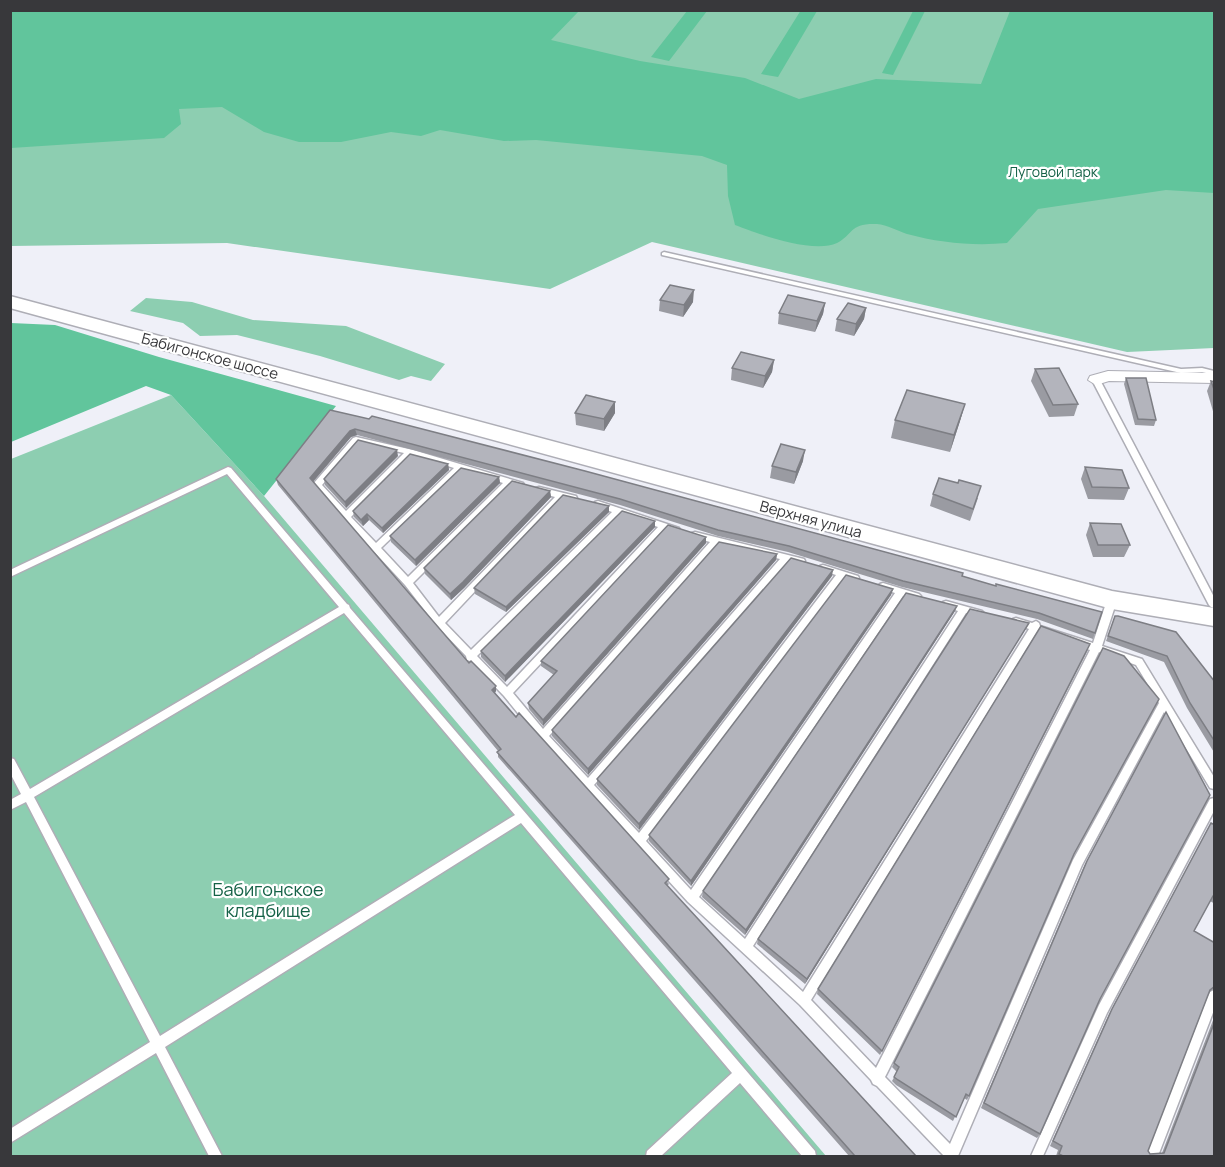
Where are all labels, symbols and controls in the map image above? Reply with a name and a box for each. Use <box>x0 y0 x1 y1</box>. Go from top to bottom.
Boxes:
park label: Луговой парк <box>1008 162 1099 181</box>
street label: Бабигонское шоссе <box>139 328 281 384</box>
street label: Верхняя улица <box>757 495 865 543</box>
park label: Бабигонское кладбище <box>213 877 323 922</box>

